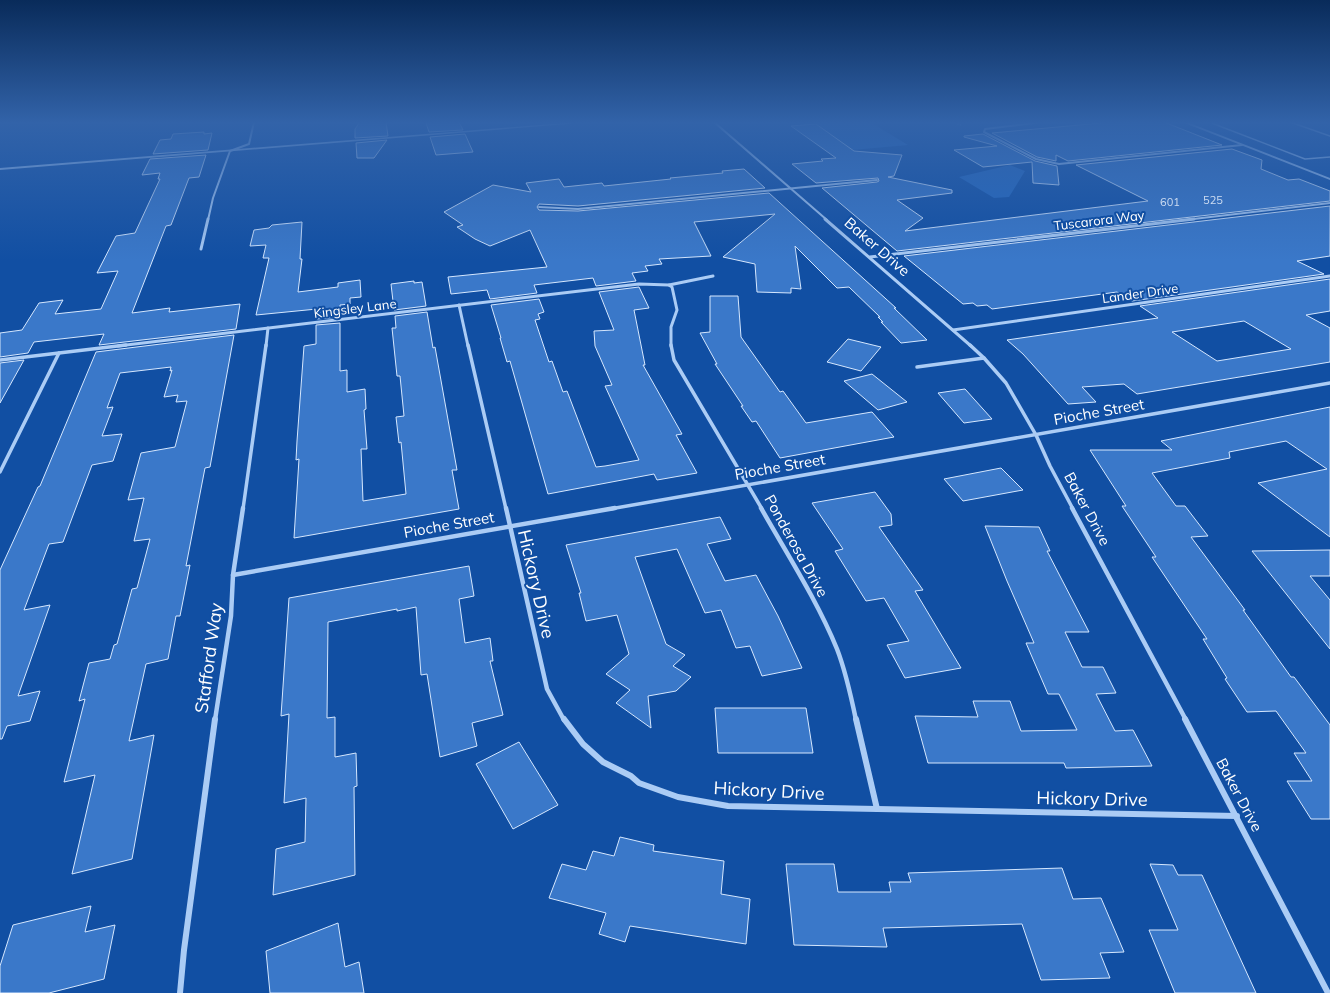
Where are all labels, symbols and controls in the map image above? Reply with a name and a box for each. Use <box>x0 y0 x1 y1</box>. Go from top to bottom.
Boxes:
house number: 525 <box>1203 193 1223 207</box>
house number: 601 <box>1160 195 1180 209</box>
street label: Tuscarora Way <box>1053 206 1145 234</box>
street label: Baker Drive <box>841 213 914 280</box>
street label: Lander Drive <box>1101 280 1179 306</box>
street label: Kingsley Lane <box>313 295 397 321</box>
street label: Pioche Street <box>1052 394 1146 429</box>
street label: Pioche Street <box>733 449 827 484</box>
street label: Baker Drive <box>1060 469 1115 549</box>
street label: Ponderosa Drive <box>760 491 832 600</box>
street label: Pioche Street <box>402 507 496 542</box>
street label: Hickory Drive <box>513 527 560 641</box>
street label: Stafford Way <box>189 601 228 715</box>
street label: Baker Drive <box>1212 755 1267 835</box>
street label: Hickory Drive <box>713 776 825 805</box>
street label: Hickory Drive <box>1036 786 1148 811</box>

